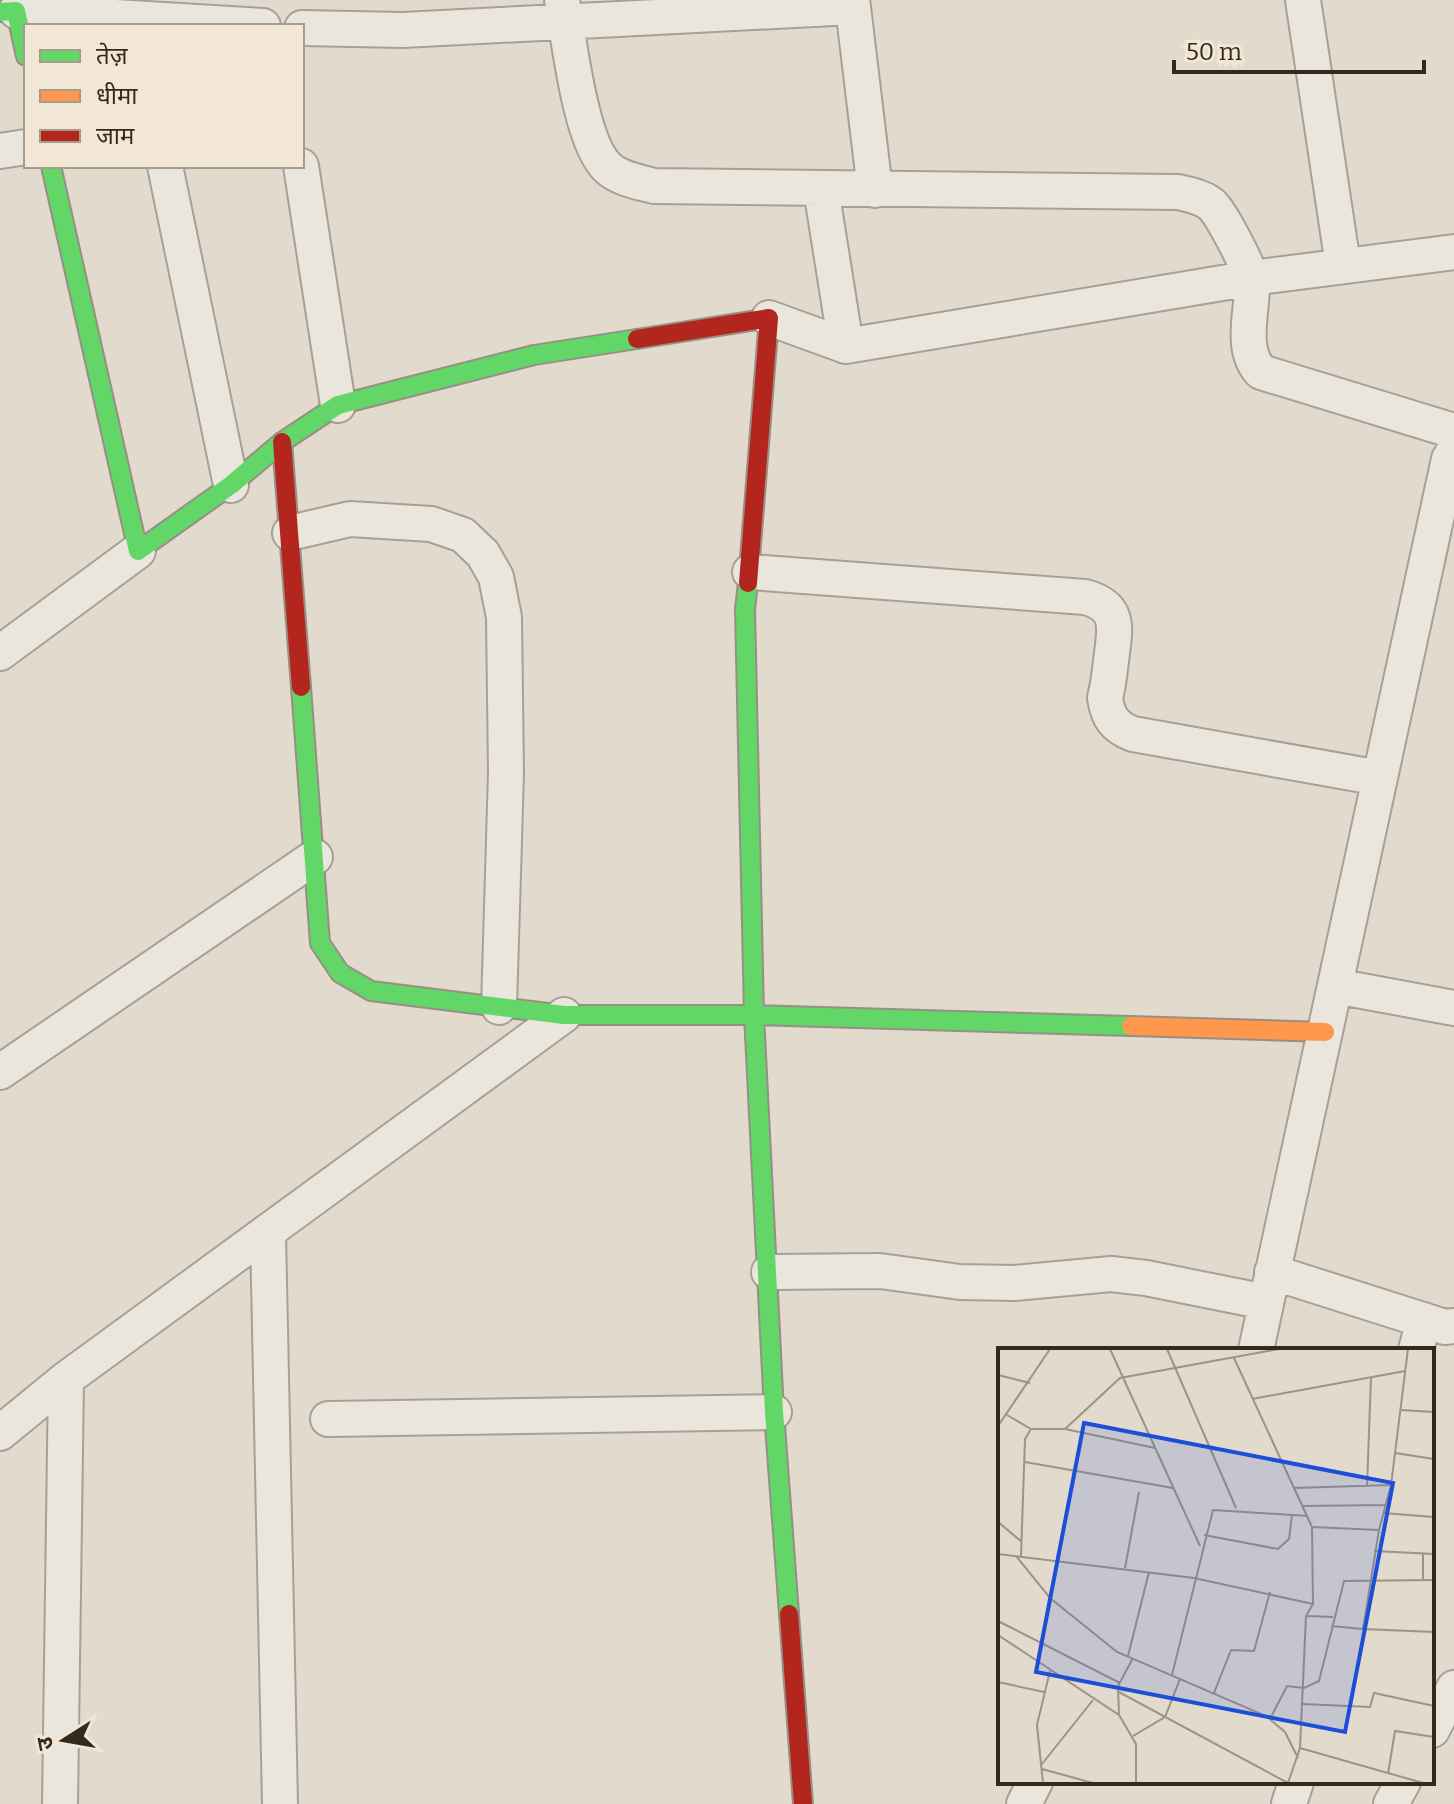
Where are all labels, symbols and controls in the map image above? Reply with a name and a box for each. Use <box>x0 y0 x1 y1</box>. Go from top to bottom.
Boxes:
legend <box>24 24 304 168</box>
scale bar <box>1174 24 1424 74</box>
text: 50 m <box>1186 38 1242 66</box>
text: तेज़ <box>96 42 129 70</box>
text: धीमा <box>96 82 138 110</box>
text: जाम <box>96 122 135 150</box>
inset map <box>998 1348 1434 1784</box>
north arrow <box>24 1700 104 1780</box>
text: उ <box>30 1734 59 1753</box>

